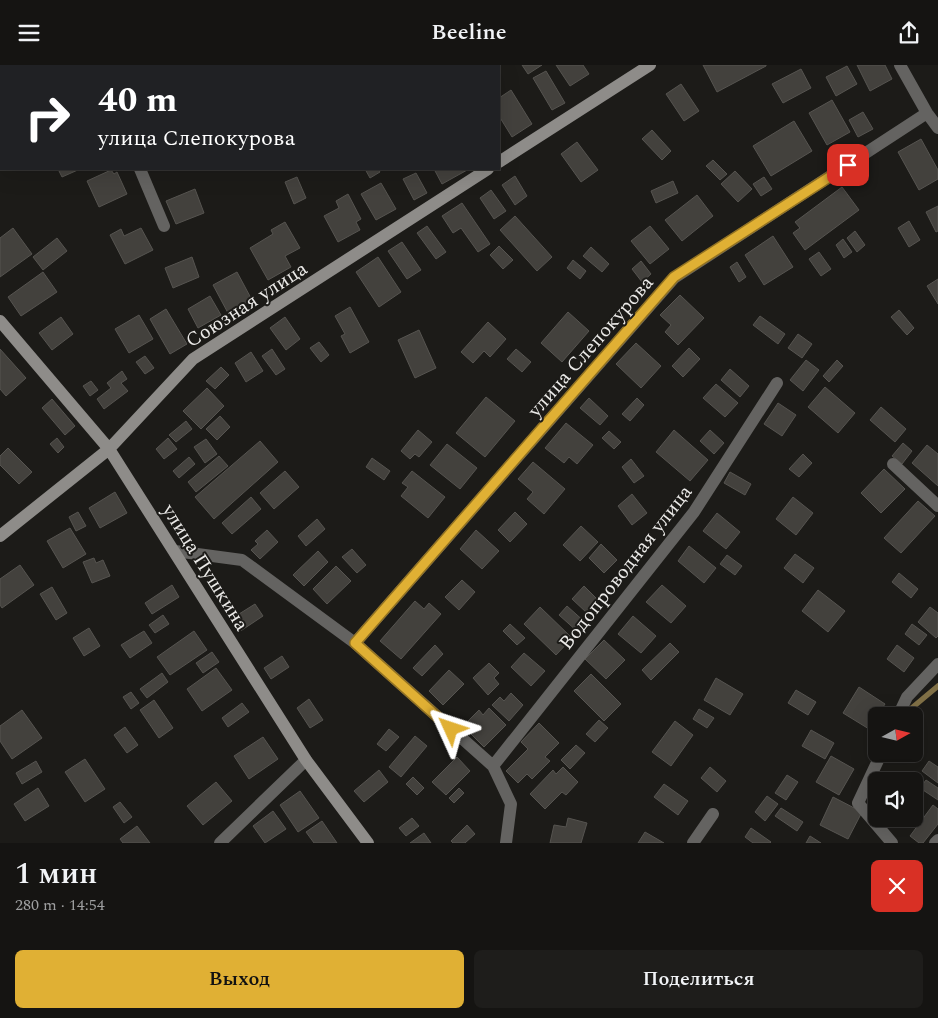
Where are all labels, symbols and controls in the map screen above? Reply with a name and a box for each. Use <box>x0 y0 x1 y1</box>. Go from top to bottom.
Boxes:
text: Beeline <box>431 16 507 49</box>
icon: menu <box>15 19 43 47</box>
icon: share <box>895 19 923 47</box>
text: 40 m <box>98 74 178 127</box>
icon: right <box>15 85 80 150</box>
text: улица Слепокурова <box>98 122 295 155</box>
pin <box>827 144 869 186</box>
icon: arrive <box>834 151 862 179</box>
street label: Союзная улица <box>180 254 314 356</box>
street label: улица Слепокурова <box>520 269 661 425</box>
street label: Водопроводная улица <box>552 478 700 657</box>
street label: улица Пушкина <box>153 497 256 637</box>
position arrow <box>424 702 476 754</box>
north arrow <box>868 707 922 763</box>
map controls <box>868 707 923 827</box>
button: sound <box>868 772 923 827</box>
text: 1 мин <box>15 851 97 897</box>
button: close <box>871 860 923 912</box>
text: 280 m · 14:54 <box>15 893 105 917</box>
button: Выход <box>15 950 464 1008</box>
button: Поделиться <box>474 950 923 1008</box>

